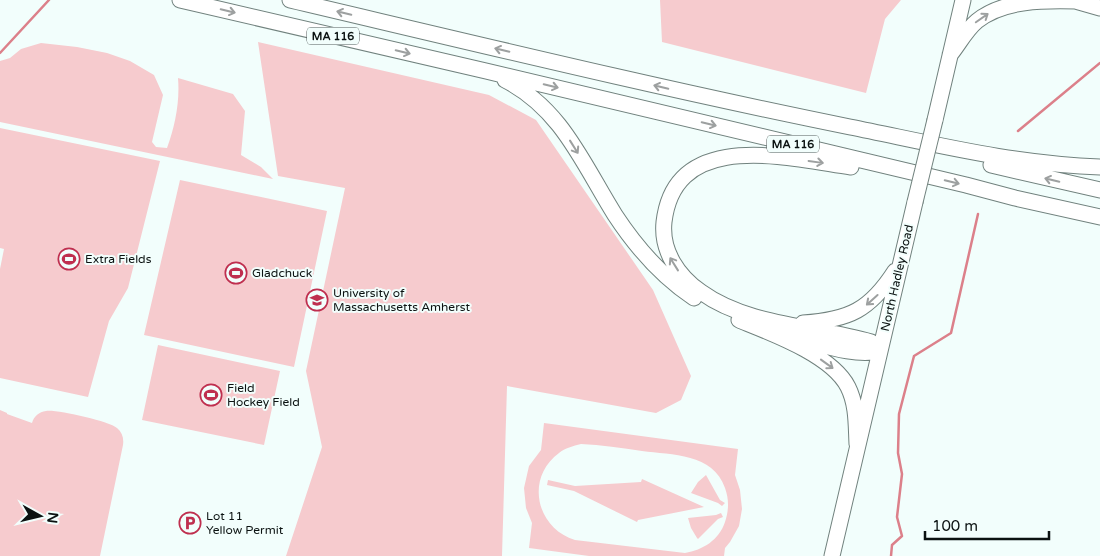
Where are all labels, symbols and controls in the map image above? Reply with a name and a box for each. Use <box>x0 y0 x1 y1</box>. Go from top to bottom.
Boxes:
one-way arrow <box>219 7 235 16</box>
one-way arrow <box>337 8 353 17</box>
one-way arrow <box>975 13 989 23</box>
road number: MA 116 <box>307 28 359 44</box>
one-way arrow <box>495 45 511 54</box>
one-way arrow <box>395 48 411 57</box>
one-way arrow <box>542 82 558 91</box>
one-way arrow <box>653 82 669 91</box>
one-way arrow <box>700 120 716 129</box>
road number: MA 116 <box>767 136 819 152</box>
one-way arrow <box>569 139 579 153</box>
one-way arrow <box>808 157 824 167</box>
one-way arrow <box>1045 174 1061 184</box>
one-way arrow <box>943 178 959 187</box>
street label: North Hadley Road <box>878 223 916 333</box>
sports icon: Extra Fields <box>57 247 81 271</box>
place label: Extra Fields <box>85 252 152 266</box>
one-way arrow <box>669 257 679 271</box>
sports icon: Gladchuck <box>224 261 248 285</box>
place label: Gladchuck <box>252 266 313 280</box>
place label: University of Massachusetts Amherst <box>333 286 470 314</box>
school or university icon: University of Massachusetts Amherst <box>305 288 329 312</box>
one-way arrow <box>866 294 879 306</box>
one-way arrow <box>820 359 834 369</box>
place label: Field Hockey Field <box>227 381 300 409</box>
sports icon: Field Hockey Field <box>199 383 223 407</box>
north arrow <box>15 491 65 541</box>
scale bar <box>925 508 1049 540</box>
place label: Lot 11 Yellow Permit <box>206 509 284 537</box>
text: N <box>43 511 62 524</box>
parking icon: Lot 11 Yellow Permit <box>178 511 202 535</box>
text: 100 m <box>932 517 978 535</box>

